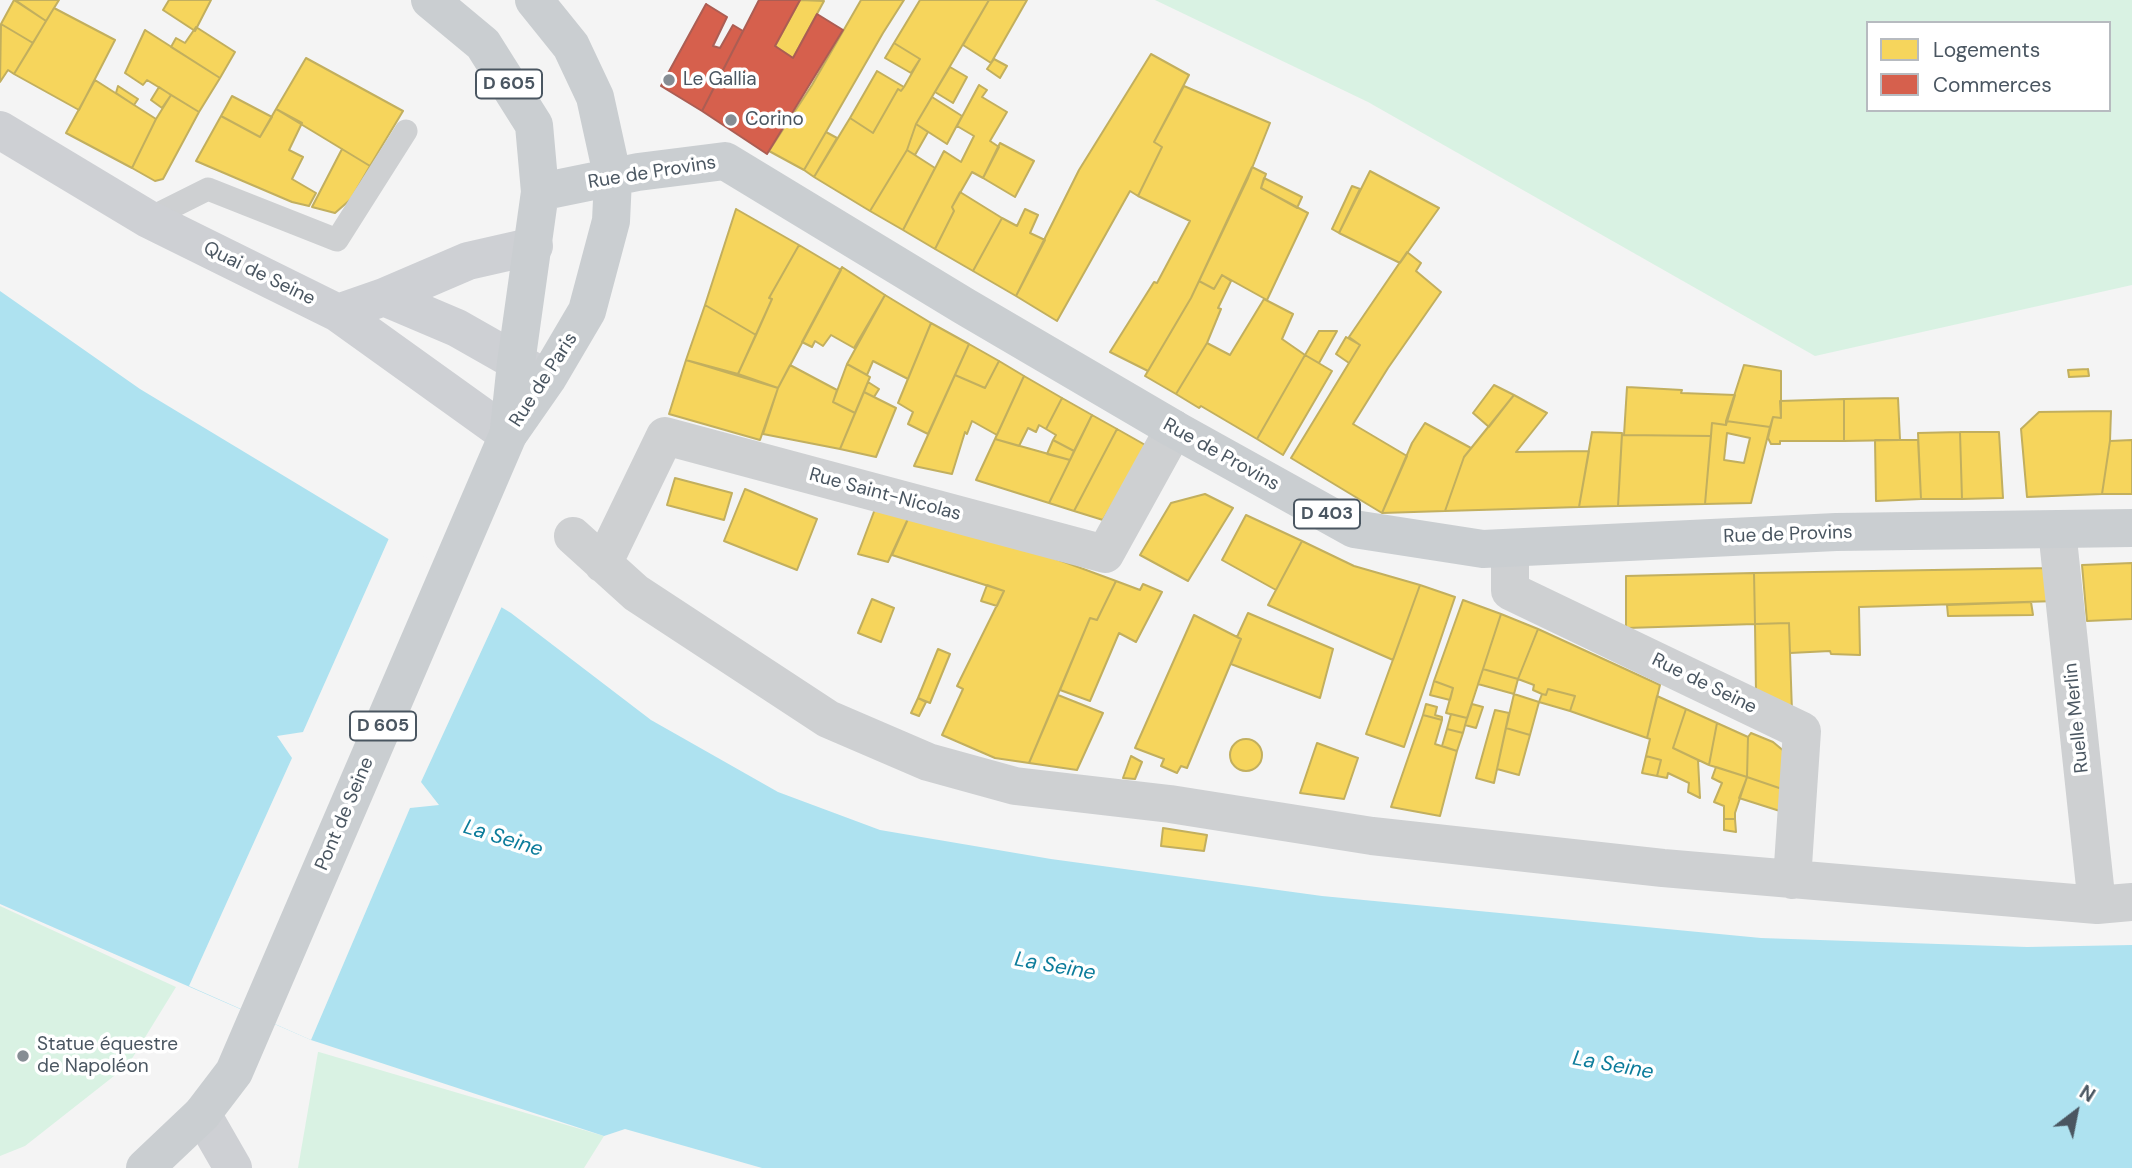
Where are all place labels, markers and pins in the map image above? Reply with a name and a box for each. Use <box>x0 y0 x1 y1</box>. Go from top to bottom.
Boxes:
place label: Le Gallia <box>683 69 757 91</box>
marker: Le Gallia <box>661 72 677 88</box>
place label: Corino <box>745 109 804 131</box>
marker: Corino <box>723 112 739 128</box>
place label: Statue équestre de Napoléon <box>37 1034 178 1078</box>
marker: Statue équestre de Napoléon <box>15 1048 31 1064</box>

